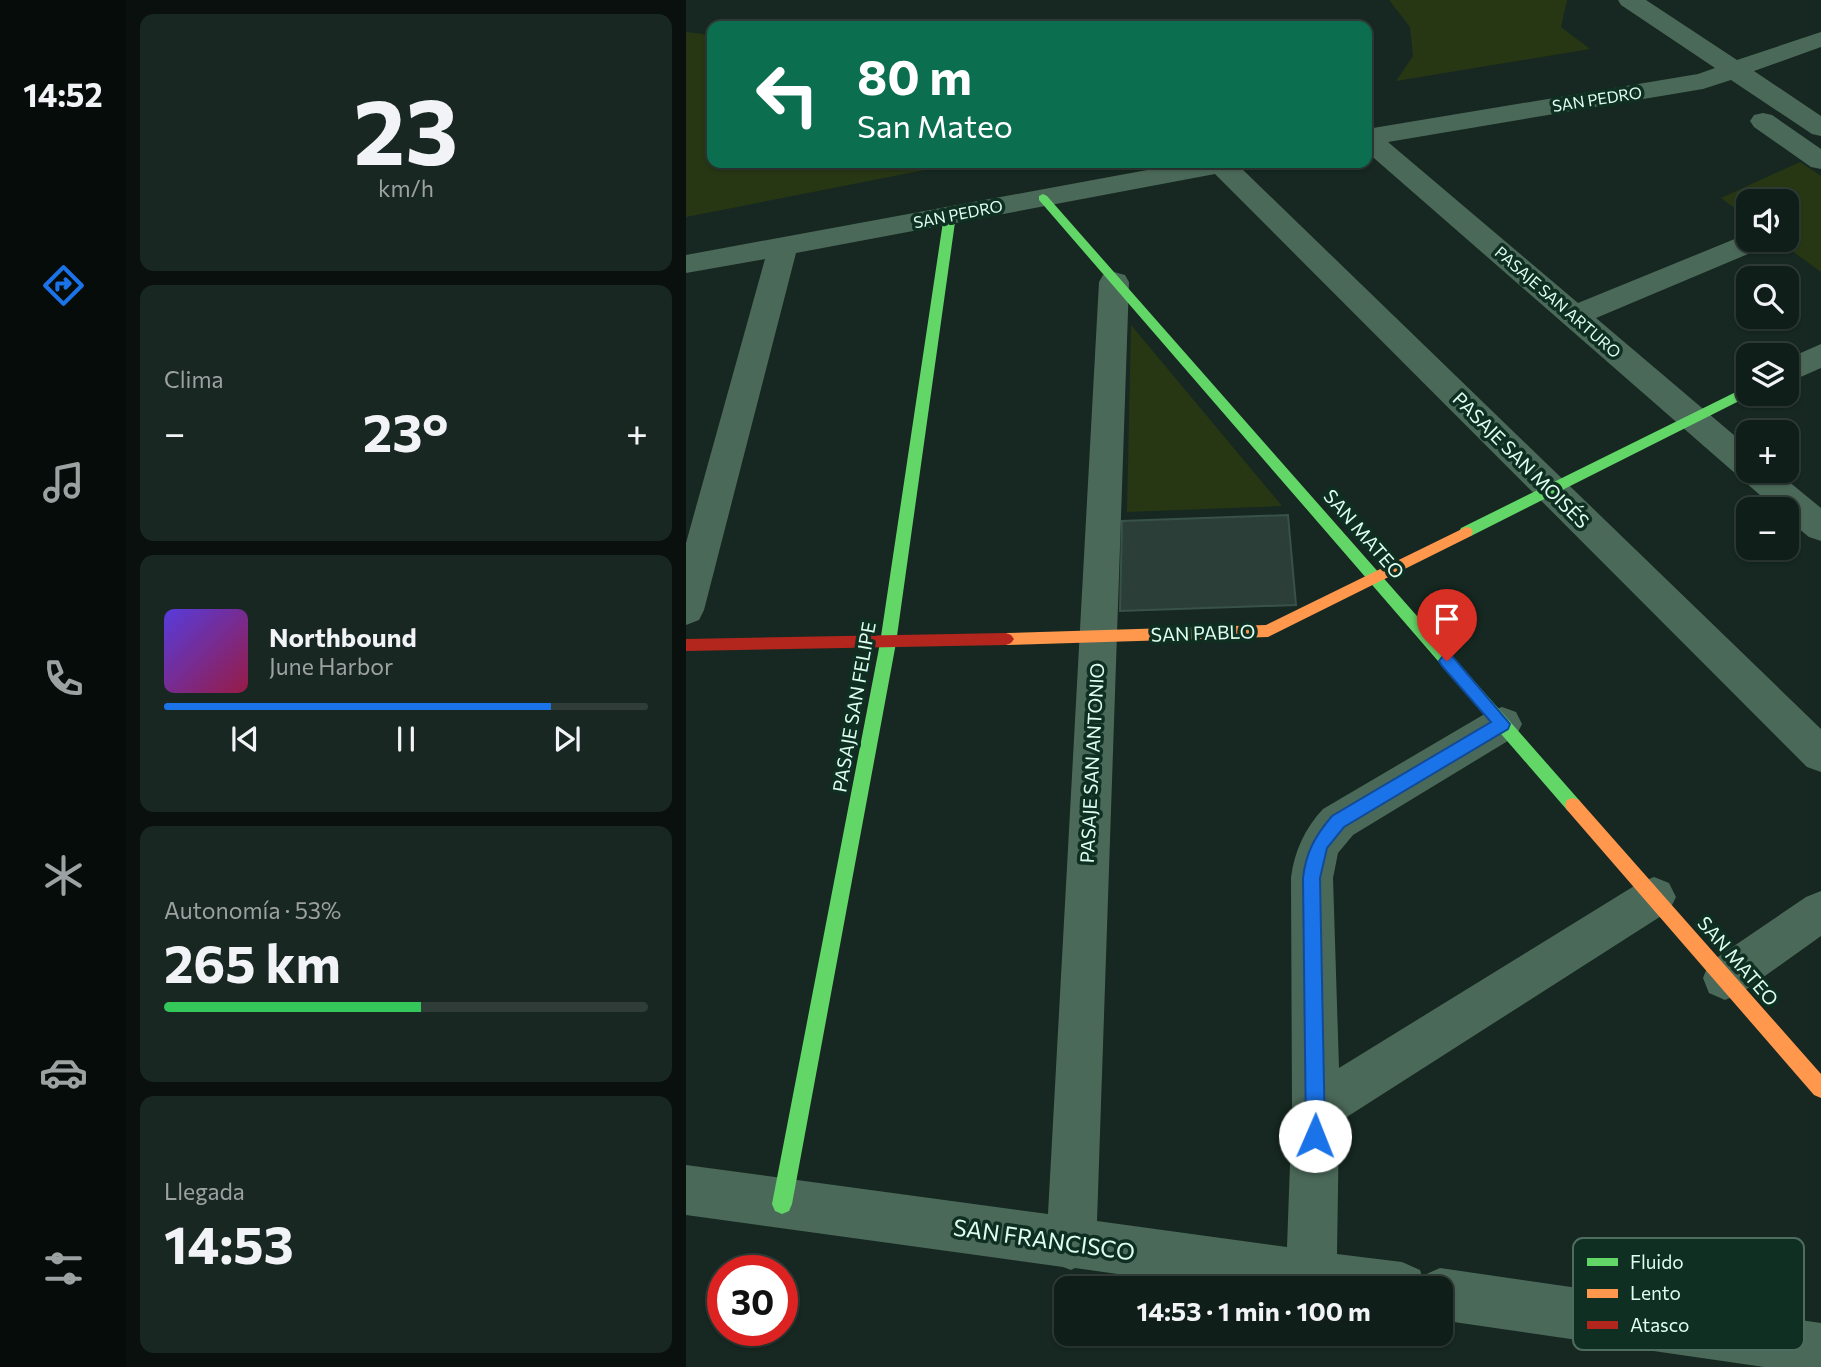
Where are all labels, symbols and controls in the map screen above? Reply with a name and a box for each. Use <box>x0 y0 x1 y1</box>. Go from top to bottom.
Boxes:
text: 80 m <box>857 45 972 105</box>
icon: left <box>742 49 833 140</box>
text: 23 <box>354 72 458 184</box>
text: 14:52 <box>23 74 103 114</box>
street label: SAN PEDRO <box>1551 82 1643 115</box>
text: San Mateo <box>857 105 1013 145</box>
text: km/h <box>378 174 434 202</box>
map controls <box>1736 189 1799 560</box>
button: sound <box>1736 189 1799 252</box>
street label: SAN PEDRO <box>912 196 1004 231</box>
street label: PASAJE SAN ARTURO <box>1492 242 1625 361</box>
icon: directions <box>39 261 88 310</box>
button: search <box>1736 266 1799 329</box>
button: layers <box>1736 343 1799 406</box>
text: Clima <box>164 365 224 393</box>
street label: PASAJE SAN MOISÉS <box>1448 387 1594 533</box>
text: 23° <box>363 399 449 463</box>
text: − <box>164 408 186 455</box>
text: + <box>626 408 648 455</box>
button: + <box>1736 420 1799 483</box>
icon: music <box>39 458 88 507</box>
street label: SAN MATEO <box>1319 484 1409 583</box>
button: − <box>1736 497 1799 560</box>
pin <box>1417 589 1477 661</box>
icon: arrive <box>1428 600 1466 638</box>
street label: SAN PABLO <box>1150 619 1256 646</box>
street label: PASAJE SAN FELIPE <box>827 620 880 794</box>
text: Northbound <box>269 621 417 652</box>
text: June Harbor <box>269 652 393 680</box>
icon: phone <box>39 654 88 703</box>
street label: PASAJE SAN ANTONIO <box>1075 662 1108 864</box>
icon: previous <box>226 720 264 758</box>
icon: pause <box>387 720 425 758</box>
icon: next <box>548 720 586 758</box>
icon: climate <box>39 851 88 900</box>
text: Autonomía · 53% <box>164 896 341 924</box>
street label: SAN MATEO <box>1693 911 1783 1010</box>
text: 265 km <box>164 930 341 994</box>
icon: car <box>39 1048 88 1097</box>
position arrow <box>1278 1099 1352 1173</box>
text: Llegada <box>164 1177 245 1205</box>
text: 14:53 <box>164 1211 294 1275</box>
street label: SAN FRANCISCO <box>952 1212 1137 1266</box>
legend <box>1573 1238 1804 1350</box>
icon: filters <box>39 1244 88 1293</box>
text: Fluido <box>1630 1250 1684 1273</box>
speed limit sign: 30 <box>707 1255 798 1346</box>
text: Lento <box>1630 1281 1681 1304</box>
text: 14:53 · 1 min · 100 m <box>1136 1295 1371 1326</box>
text: Atasco <box>1630 1313 1689 1336</box>

